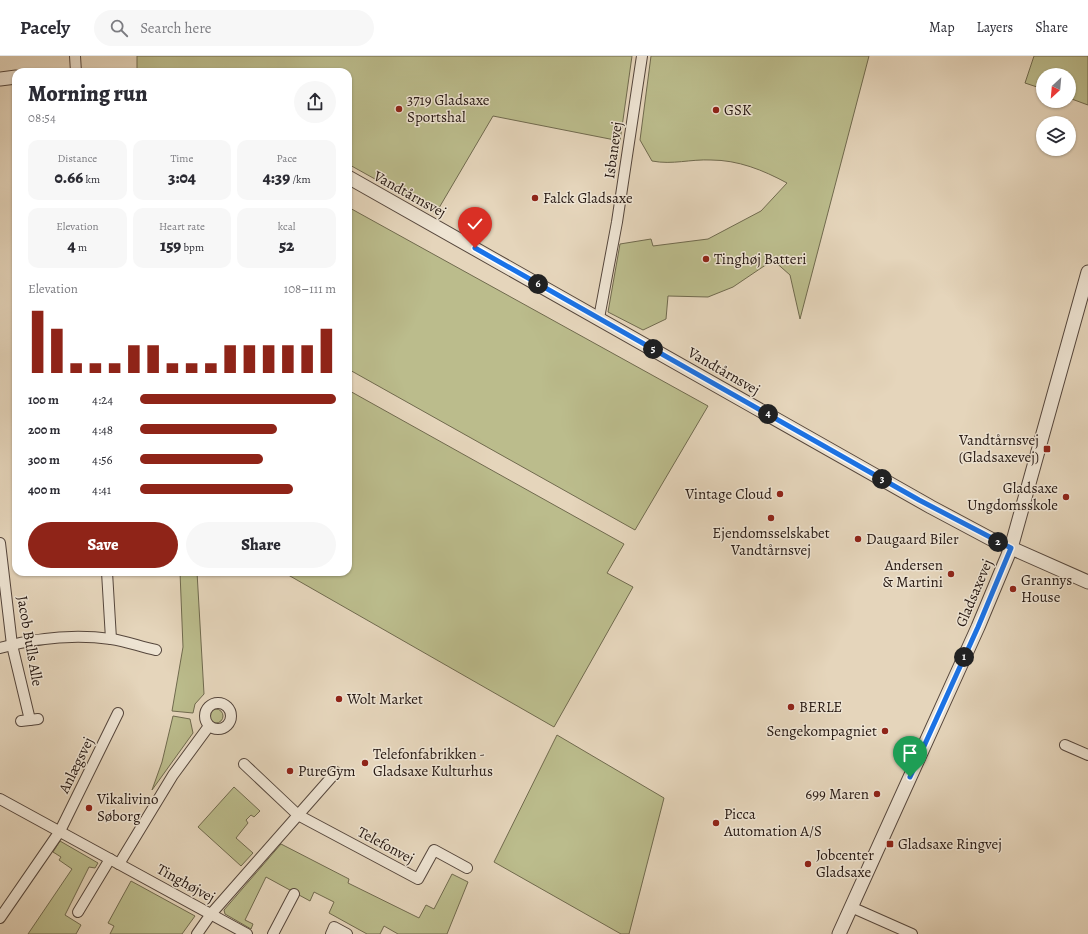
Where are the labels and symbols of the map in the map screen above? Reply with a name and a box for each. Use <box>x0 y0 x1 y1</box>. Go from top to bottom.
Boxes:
north arrow <box>1036 68 1076 108</box>
place label: 3719 Gladsaxe Sportshal <box>407 90 490 127</box>
place label: GSK <box>724 100 752 120</box>
marker: 3719 Gladsaxe Sportshal <box>394 104 404 114</box>
marker: GSK <box>711 105 721 115</box>
street label: Isbanevej <box>599 120 627 180</box>
street label: Vandtårnsvej <box>369 165 450 222</box>
place label: Falck Gladsaxe <box>543 188 633 208</box>
marker: Falck Gladsaxe <box>530 193 540 203</box>
pin <box>458 207 492 248</box>
place label: Tinghøj Batteri <box>714 249 806 269</box>
marker: Tinghøj Batteri <box>701 254 711 264</box>
pin: 6 <box>528 274 548 294</box>
pin: 5 <box>643 339 663 359</box>
street label: Vandtårnsvej <box>683 342 764 400</box>
pin: 4 <box>758 404 778 424</box>
place label: Vandtårnsvej (Gladsaxevej) <box>958 430 1039 467</box>
marker: Vandtårnsvej (Gladsaxevej) <box>1042 444 1052 454</box>
pin: 3 <box>872 469 892 489</box>
place label: Gladsaxe Ungdomsskole <box>967 478 1058 515</box>
place label: Vintage Cloud <box>684 484 773 504</box>
marker: Vintage Cloud <box>775 489 785 499</box>
marker: Gladsaxe Ungdomsskole <box>1061 492 1071 502</box>
marker: Ejendomsselskabet Vandtårnsvej <box>766 513 776 523</box>
place label: Ejendomsselskabet Vandtårnsvej <box>712 523 830 560</box>
place label: Daugaard Biler <box>866 529 959 549</box>
pin: 2 <box>988 532 1008 552</box>
marker: Daugaard Biler <box>853 534 863 544</box>
place label: Andersen & Martini <box>883 555 943 592</box>
street label: Gladsaxevej <box>951 556 997 630</box>
marker: Andersen & Martini <box>946 569 956 579</box>
place label: Grannys House <box>1021 570 1072 607</box>
marker: Grannys House <box>1008 584 1018 594</box>
street label: Jacob Bulls Alle <box>12 594 48 688</box>
pin: 1 <box>954 647 974 667</box>
place label: Wolt Market <box>346 689 423 709</box>
marker: Wolt Market <box>334 694 344 704</box>
place label: BERLE <box>799 697 842 717</box>
marker: BERLE <box>786 702 796 712</box>
place label: Sengekompagniet <box>767 721 877 741</box>
marker: Sengekompagniet <box>880 726 890 736</box>
street label: Anlægsvej <box>53 733 98 797</box>
pin <box>893 736 927 777</box>
place label: Telefonfabrikken - Gladsaxe Kulturhus <box>373 744 493 781</box>
marker: Telefonfabrikken - Gladsaxe Kulturhus <box>360 758 370 768</box>
place label: PureGym <box>298 761 356 781</box>
marker: PureGym <box>285 766 295 776</box>
place label: 699 Maren <box>805 784 869 804</box>
place label: Vikalivino Søborg <box>96 789 158 826</box>
marker: 699 Maren <box>872 789 882 799</box>
marker: Vikalivino Søborg <box>84 803 94 813</box>
place label: Picca Automation A/S <box>723 804 822 841</box>
marker: Picca Automation A/S <box>711 818 721 828</box>
street label: Telefonvej <box>354 822 418 868</box>
place label: Gladsaxe Ringvej <box>898 834 1002 854</box>
marker: Gladsaxe Ringvej <box>885 839 895 849</box>
place label: Jobcenter Gladsaxe <box>816 845 874 882</box>
street label: Tinghøjvej <box>153 859 219 907</box>
marker: Jobcenter Gladsaxe <box>803 859 813 869</box>

